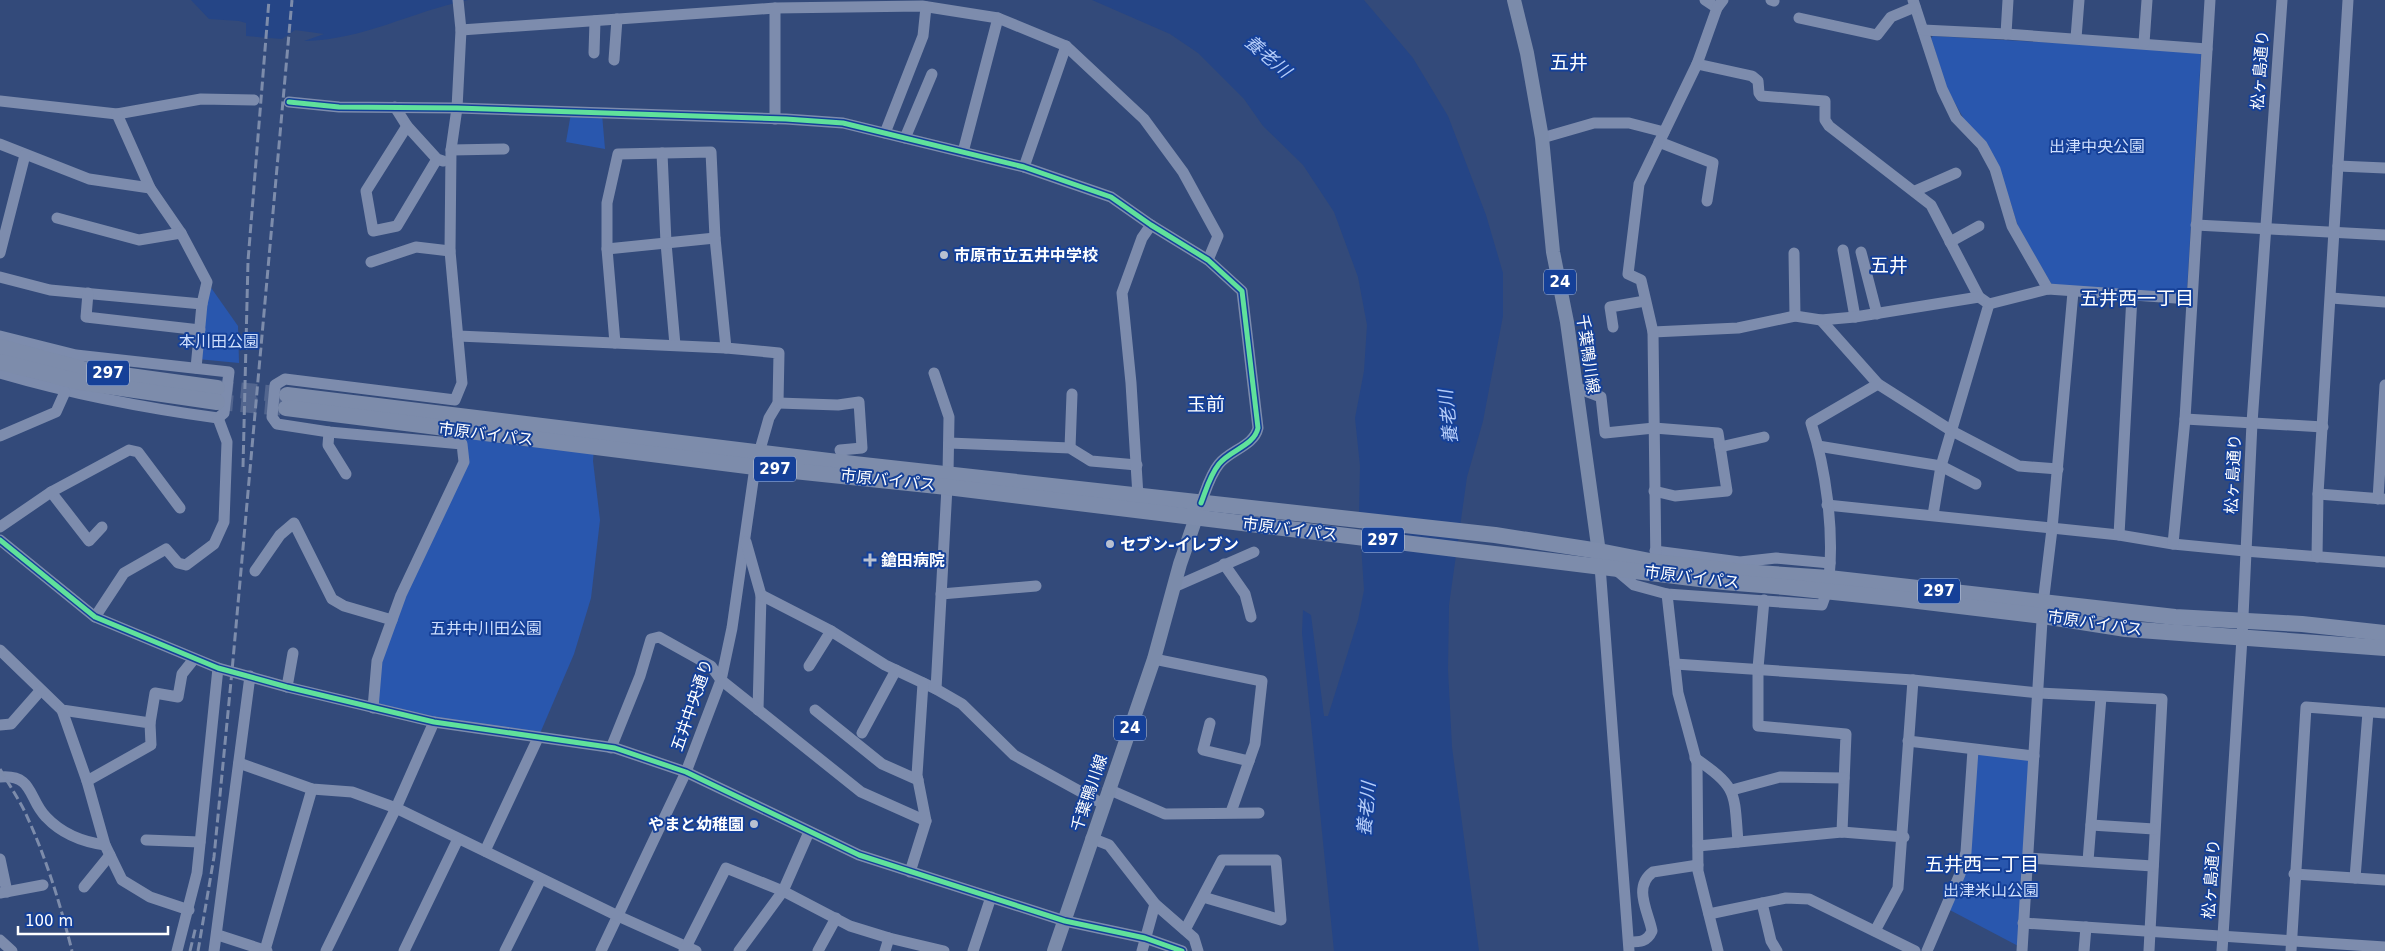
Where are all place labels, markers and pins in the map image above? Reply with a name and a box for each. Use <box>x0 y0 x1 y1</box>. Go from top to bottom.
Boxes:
place label: 市原市立五井中学校 <box>954 246 1098 265</box>
marker: 市原市立五井中学校 <box>938 249 950 261</box>
place label: セブン-イレブン <box>1120 535 1239 554</box>
marker: セブン-イレブン <box>1104 538 1116 550</box>
place label: 鎗田病院 <box>881 551 945 570</box>
marker: 鎗田病院 <box>863 553 877 567</box>
place label: やまと幼稚園 <box>648 815 744 834</box>
marker: やまと幼稚園 <box>748 818 760 830</box>

